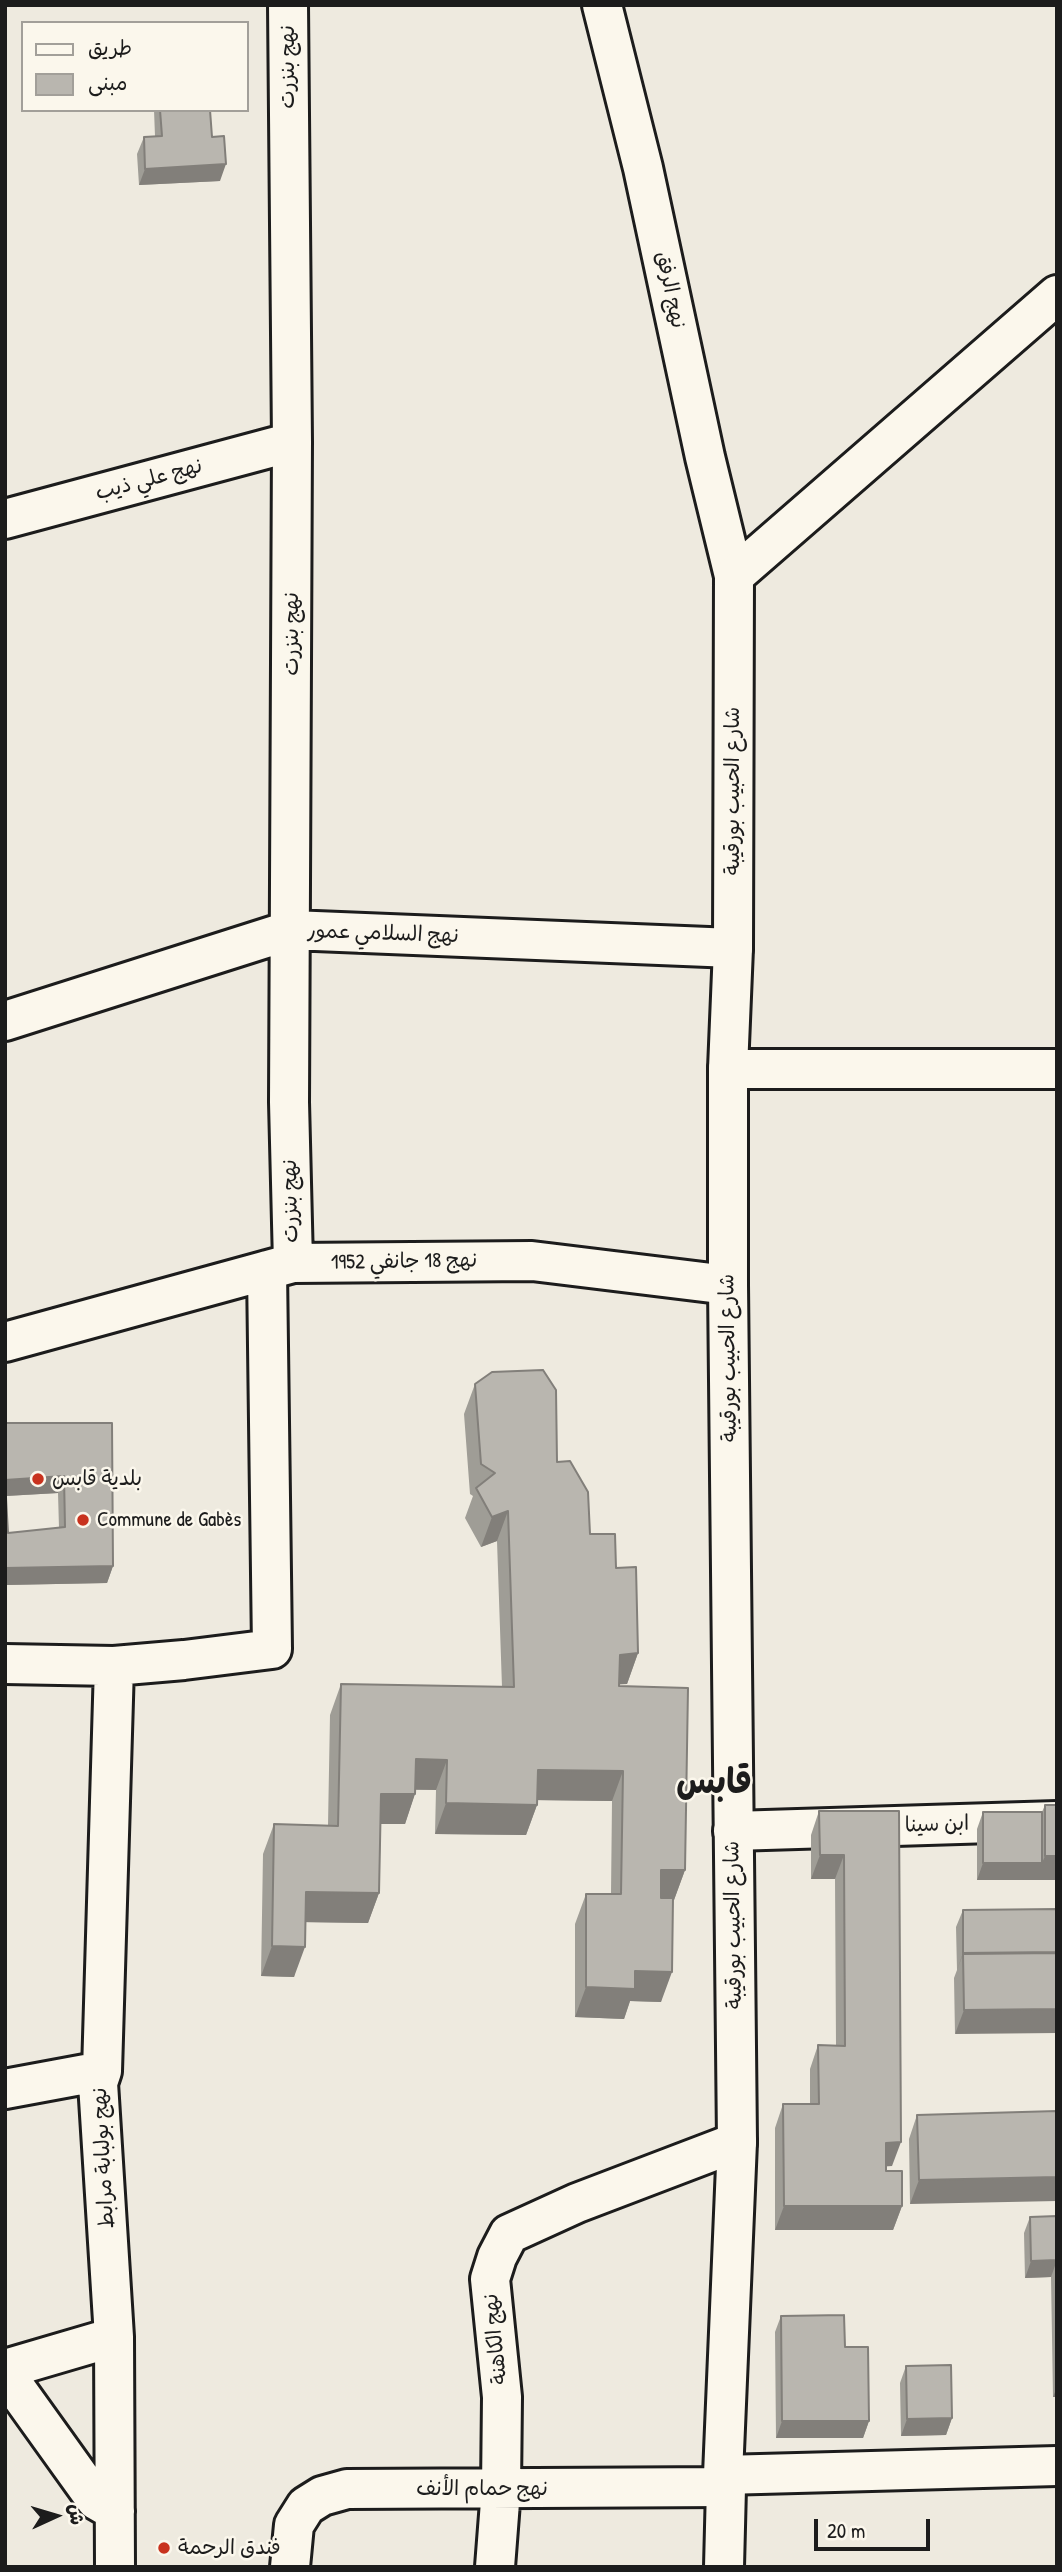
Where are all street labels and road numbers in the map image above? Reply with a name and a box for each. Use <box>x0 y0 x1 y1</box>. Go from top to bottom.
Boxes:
street label: نهج بنزرت <box>275 25 301 109</box>
street label: نهج الرفق <box>650 249 690 331</box>
street label: نهج علي ذيب <box>93 454 205 506</box>
street label: نهج بنزرت <box>279 592 305 676</box>
street label: شارع الحبيب بورقيبة <box>720 707 746 875</box>
street label: نهج السلامي عمور <box>307 919 459 949</box>
street label: نهج بنزرت <box>278 1159 304 1243</box>
street label: نهج 18 جانفي 1952 <box>331 1248 477 1276</box>
street label: شارع الحبيب بورقيبة <box>715 1274 743 1442</box>
street label: ابن سينا <box>904 1811 970 1839</box>
street label: شارع الحبيب بورقيبة <box>720 1841 748 2009</box>
street label: نهج بولبابة مرابط <box>88 2087 120 2229</box>
street label: نهج الكاهنة <box>479 2292 513 2386</box>
street label: نهج حمام الأنف <box>416 2476 548 2502</box>

